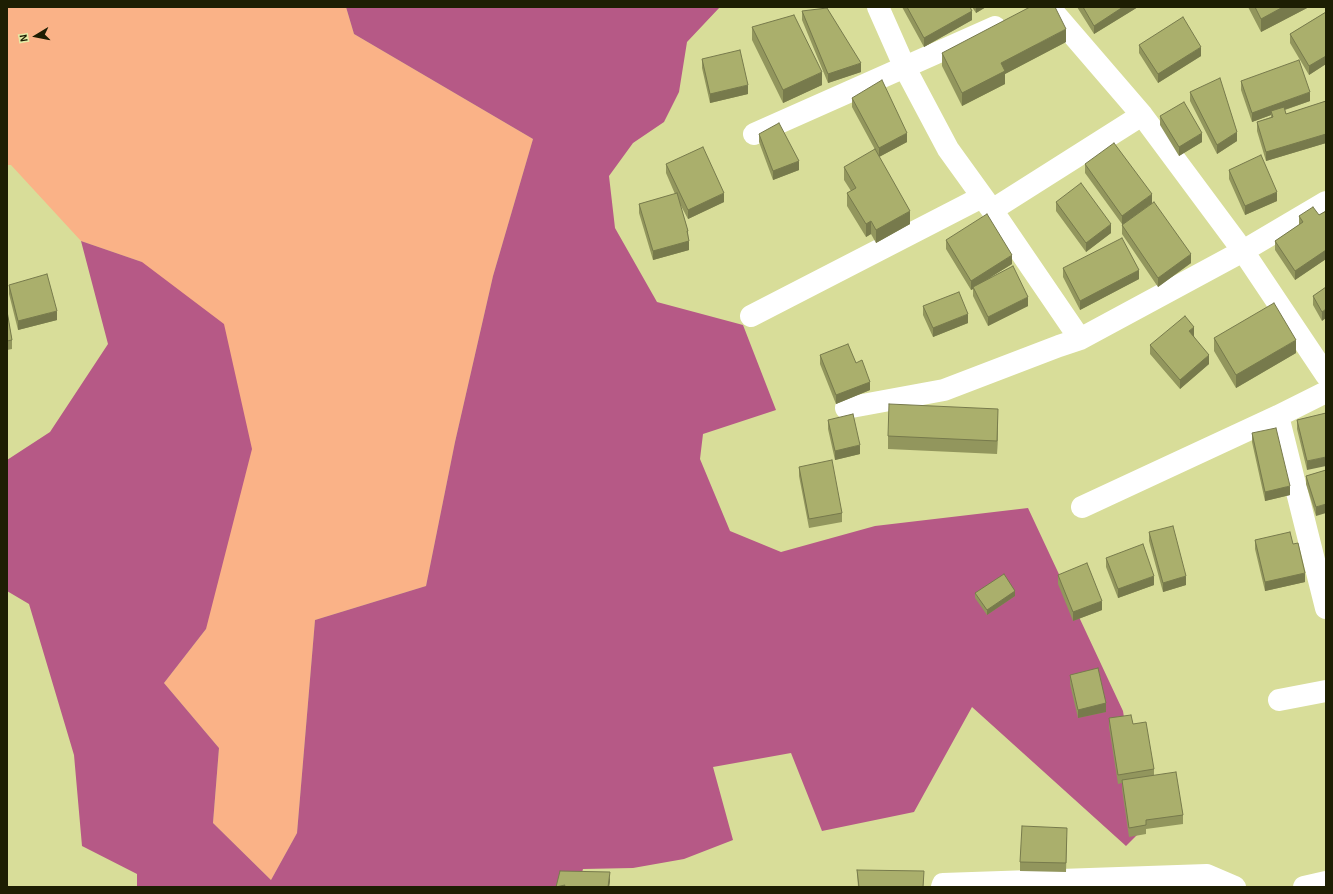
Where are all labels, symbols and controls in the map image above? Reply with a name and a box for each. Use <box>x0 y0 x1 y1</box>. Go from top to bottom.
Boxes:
north arrow <box>16 16 56 56</box>
text: N <box>18 33 30 43</box>

